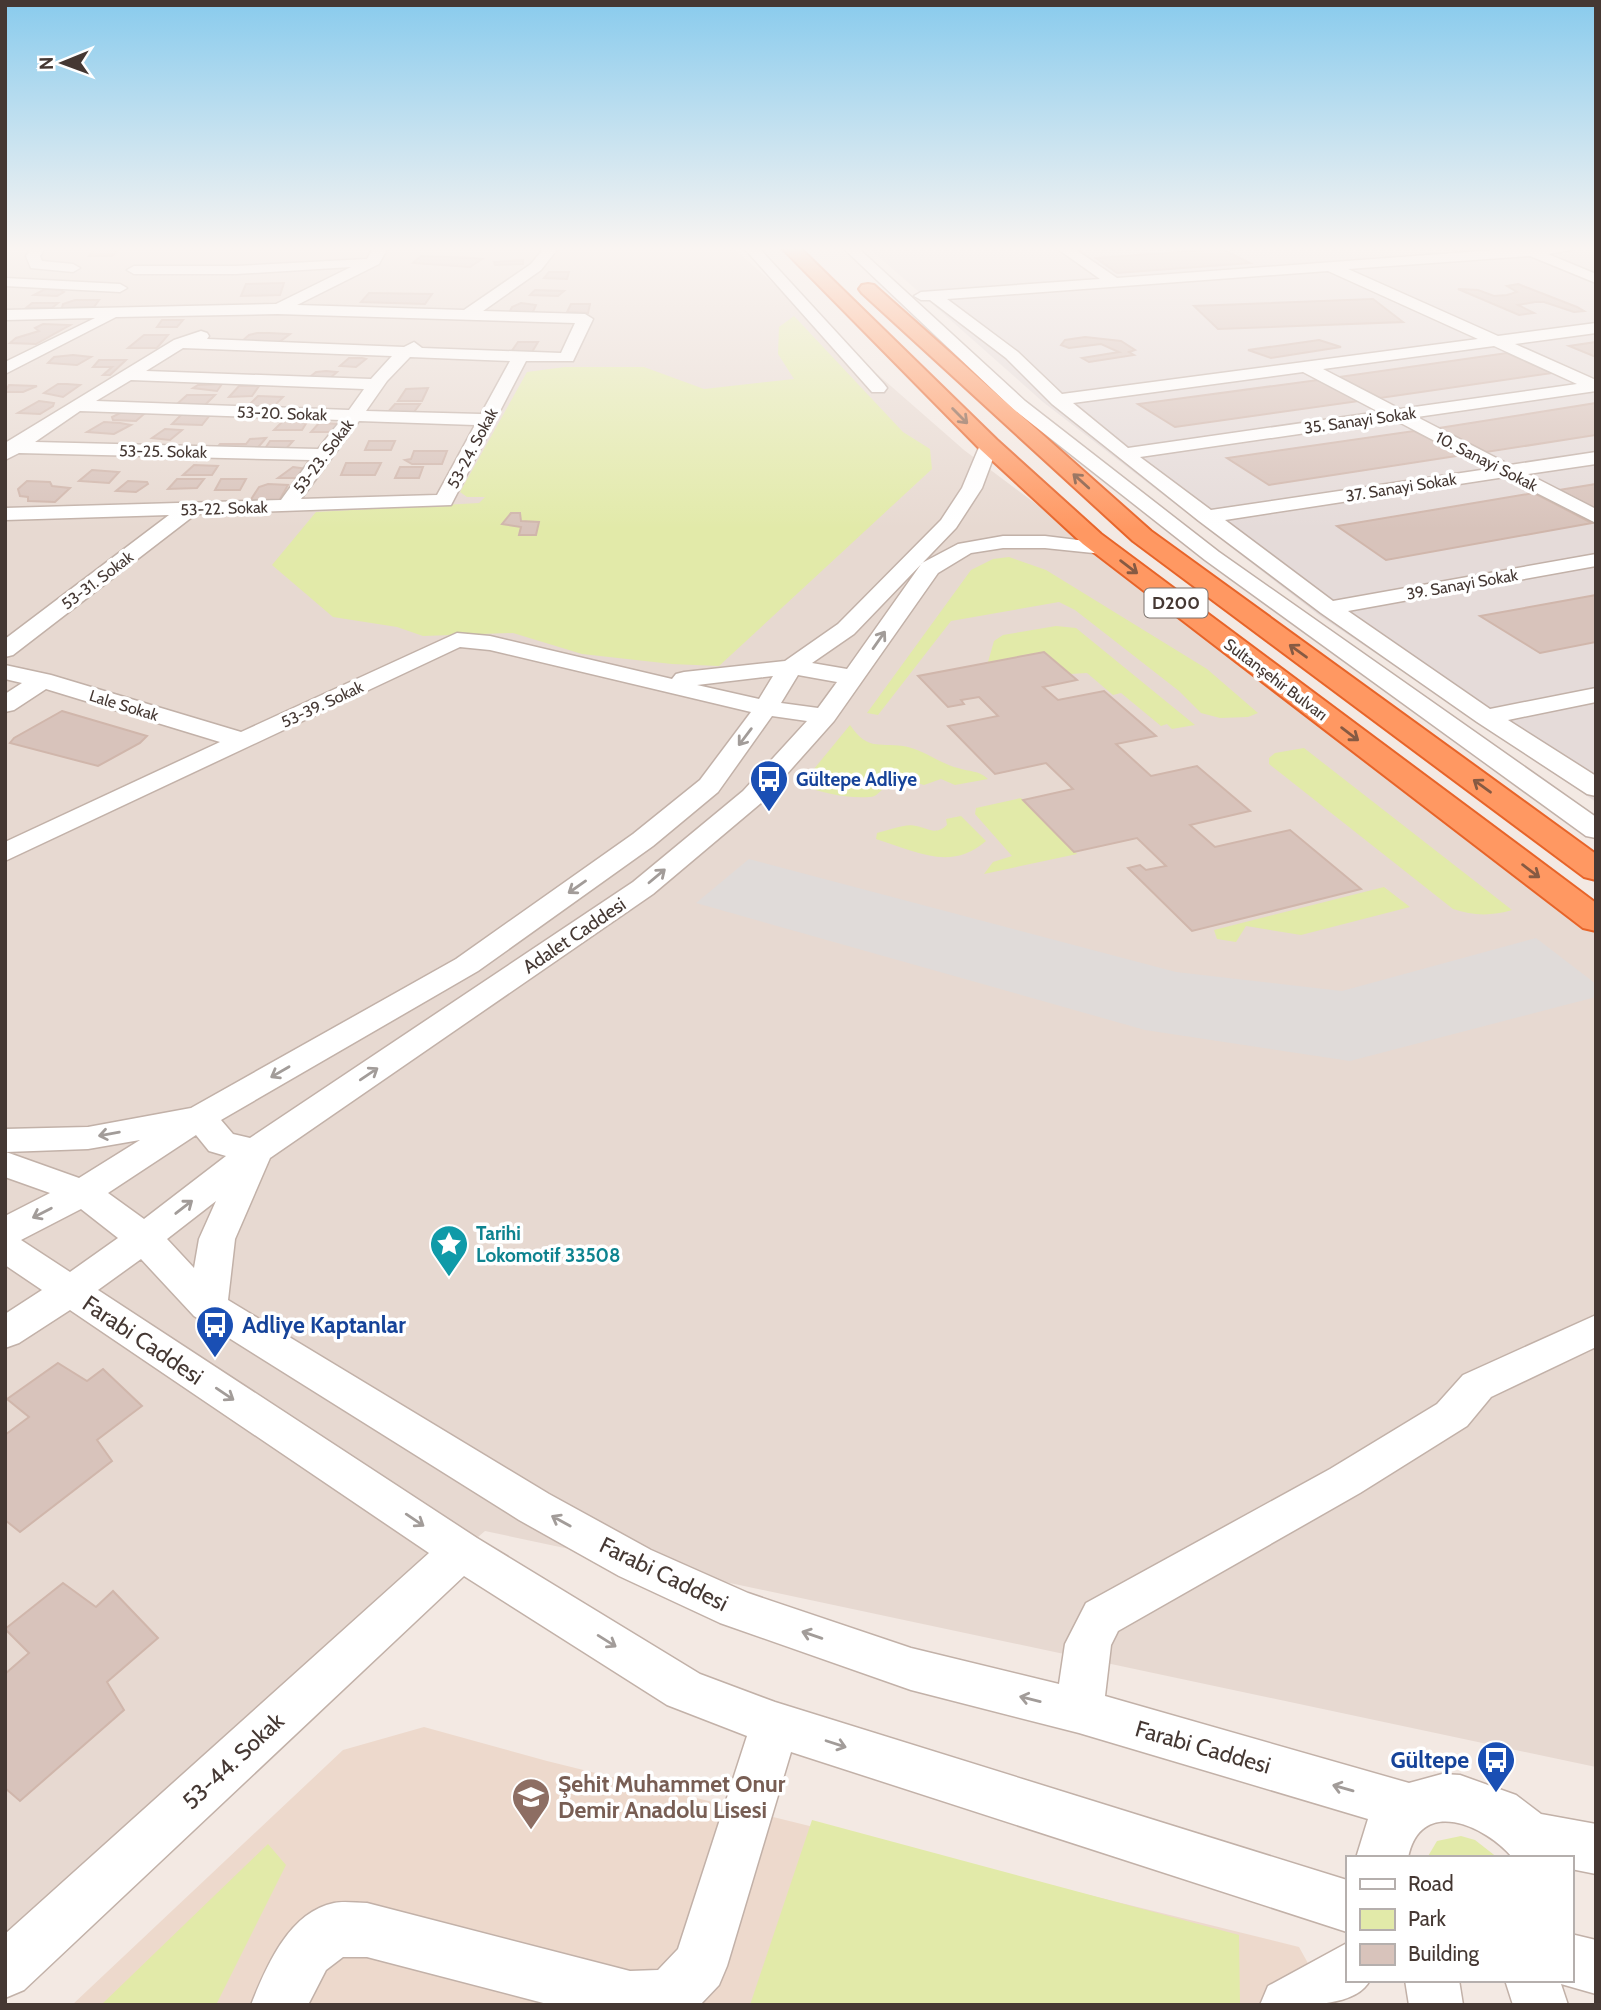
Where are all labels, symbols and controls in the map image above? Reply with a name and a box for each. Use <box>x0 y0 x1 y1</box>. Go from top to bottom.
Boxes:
north arrow <box>28 28 98 98</box>
text: N <box>35 56 58 70</box>
street label: 53-20. Sokak <box>237 402 328 425</box>
street label: 35. Sanayi Sokak <box>1303 403 1418 438</box>
street label: 53-24. Sokak <box>443 404 502 492</box>
one-way arrow <box>951 407 968 424</box>
street label: 53-23. Sokak <box>289 415 358 497</box>
street label: 10. Sanayi Sokak <box>1433 428 1541 496</box>
street label: 53-25. Sokak <box>119 441 208 462</box>
street label: 37. Sanayi Sokak <box>1345 469 1458 506</box>
one-way arrow <box>1072 473 1090 489</box>
street label: 53-22. Sokak <box>180 497 269 520</box>
street label: 53-31. Sokak <box>58 547 138 613</box>
one-way arrow <box>1119 560 1138 575</box>
street label: 39. Sanayi Sokak <box>1405 565 1520 604</box>
road number: D200 <box>1144 588 1208 618</box>
one-way arrow <box>872 631 886 650</box>
street label: Sultanşehir Bulvarı <box>1220 634 1331 724</box>
one-way arrow <box>1289 644 1308 658</box>
street label: 53-39. Sokak <box>278 677 367 732</box>
street label: Lale Sokak <box>87 686 162 725</box>
one-way arrow <box>738 727 752 746</box>
one-way arrow <box>1340 727 1359 741</box>
bus stop icon: Gültepe Adliye <box>748 758 790 813</box>
place label: Gültepe Adliye <box>796 768 917 791</box>
one-way arrow <box>1472 779 1491 794</box>
one-way arrow <box>1522 863 1541 878</box>
one-way arrow <box>648 868 666 884</box>
one-way arrow <box>568 880 587 894</box>
street label: Adalet Caddesi <box>518 892 630 978</box>
one-way arrow <box>270 1065 290 1079</box>
one-way arrow <box>358 1067 378 1081</box>
one-way arrow <box>98 1128 121 1141</box>
one-way arrow <box>174 1199 193 1214</box>
one-way arrow <box>32 1207 53 1220</box>
place label: Tarihi Lokomotif 33508 <box>476 1222 621 1267</box>
place icon: Tarihi Lokomotif 33508 <box>428 1223 470 1278</box>
street label: Farabi Caddesi <box>77 1289 209 1391</box>
bus stop icon: Adliye Kaptanlar <box>194 1304 236 1359</box>
place label: Adliye Kaptanlar <box>242 1311 406 1339</box>
one-way arrow <box>215 1387 234 1401</box>
one-way arrow <box>404 1513 424 1527</box>
one-way arrow <box>551 1514 571 1528</box>
street label: Farabi Caddesi <box>595 1531 733 1617</box>
one-way arrow <box>801 1628 823 1641</box>
one-way arrow <box>597 1634 617 1648</box>
one-way arrow <box>1019 1692 1042 1705</box>
street label: 53-44. Sokak <box>176 1706 290 1815</box>
street label: Farabi Caddesi <box>1132 1714 1274 1780</box>
one-way arrow <box>824 1739 846 1751</box>
bus stop icon: Gültepe <box>1475 1739 1517 1794</box>
place label: Gültepe <box>1391 1746 1469 1774</box>
place label: Şehit Muhammet Onur Demir Anadolu Lisesi <box>558 1770 786 1824</box>
school or university icon: Şehit Muhammet Onur Demir Anadolu Lisesi <box>510 1776 552 1831</box>
one-way arrow <box>1332 1781 1355 1794</box>
legend <box>1346 1856 1573 1982</box>
text: Road <box>1408 1871 1454 1896</box>
text: Park <box>1408 1906 1446 1931</box>
text: Building <box>1408 1941 1480 1966</box>

